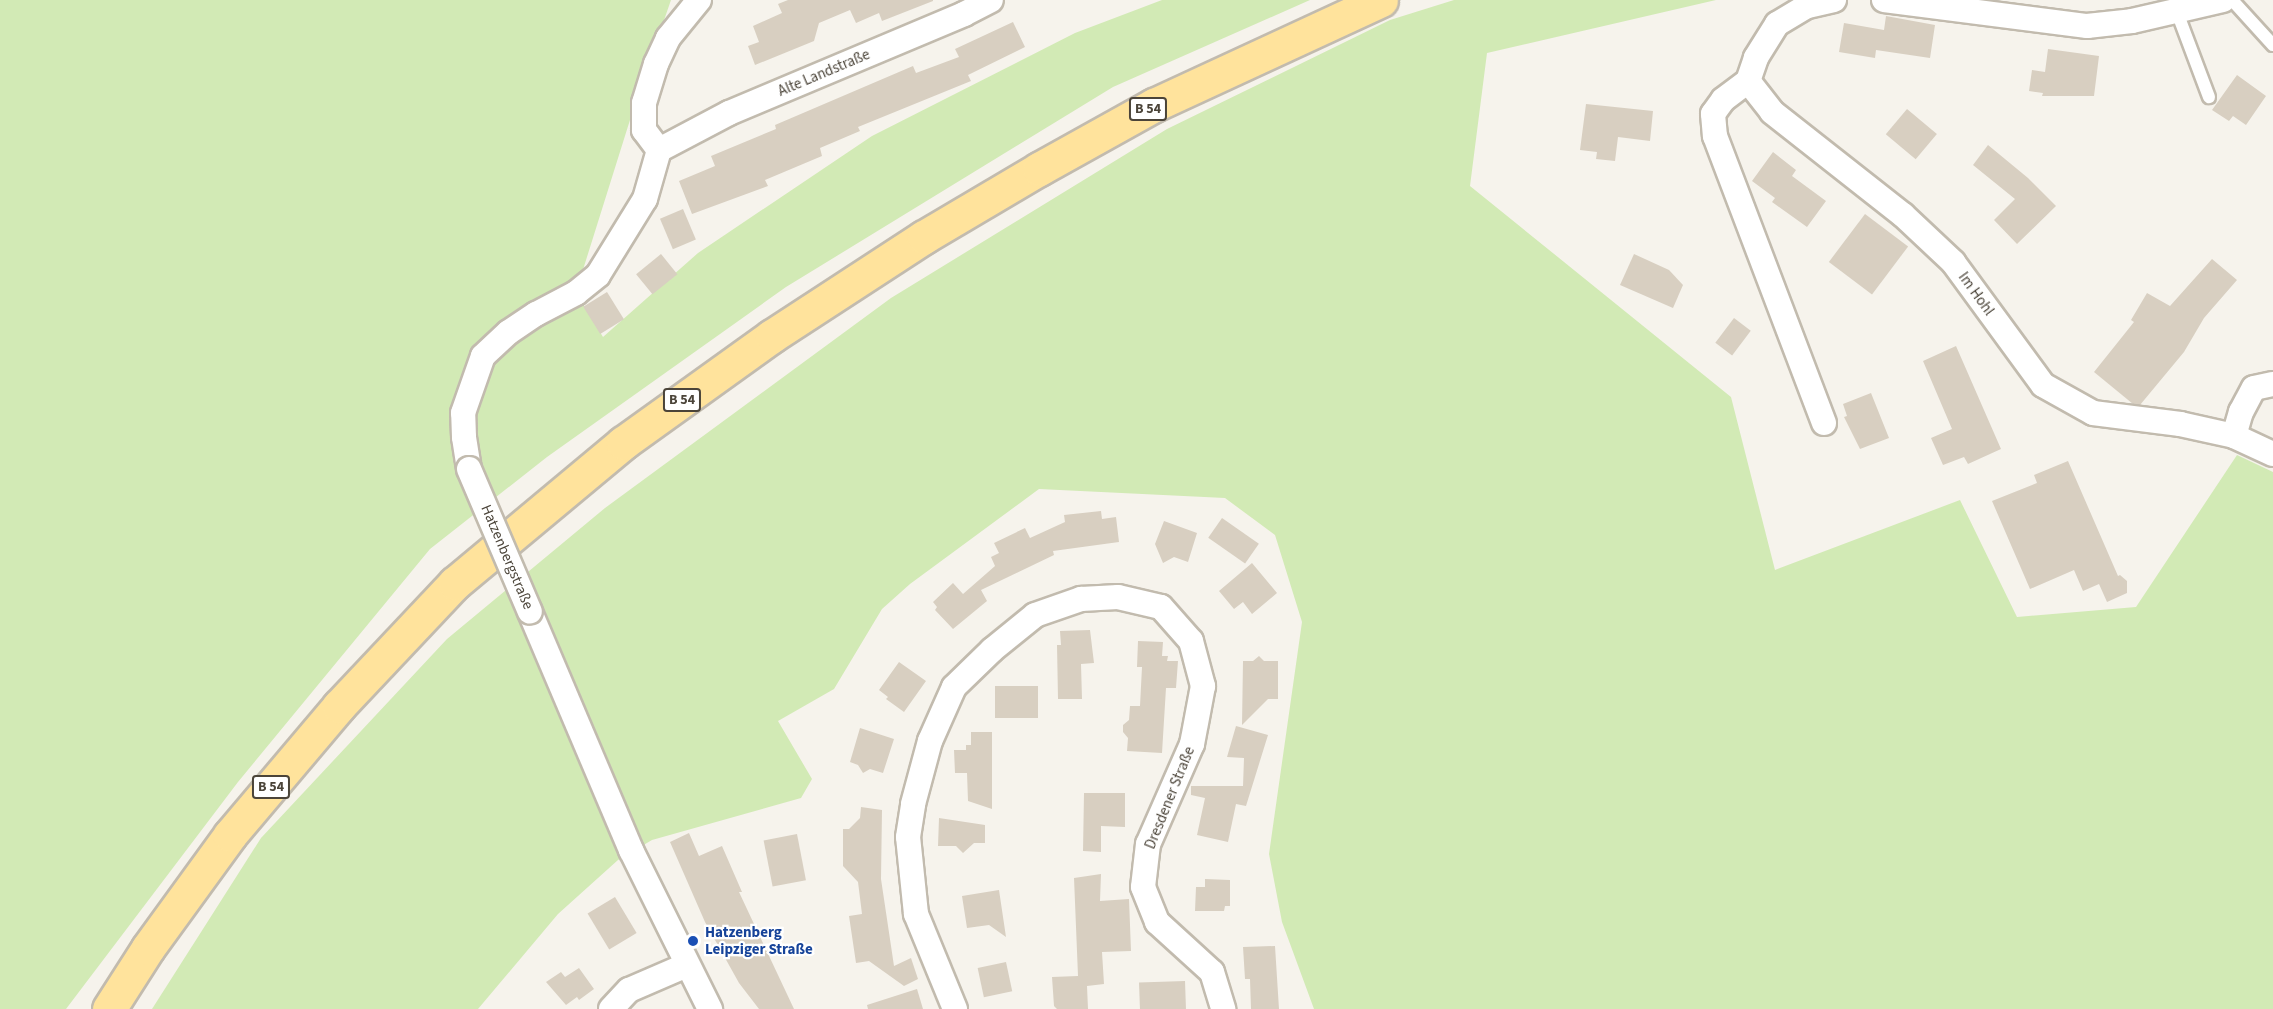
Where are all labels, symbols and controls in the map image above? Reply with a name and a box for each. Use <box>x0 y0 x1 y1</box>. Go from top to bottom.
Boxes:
street label: Alte Landstraße <box>775 46 873 100</box>
road number: B 54 <box>1128 98 1168 120</box>
street label: Im Hohl <box>1954 269 1998 319</box>
road number: B 54 <box>662 389 702 411</box>
street label: Hatzenbergstraße <box>477 502 537 612</box>
street label: Dresdener Straße <box>1141 744 1199 852</box>
road number: B 54 <box>252 776 290 798</box>
place label: Hatzenberg Leipziger Straße <box>705 923 813 958</box>
marker: Hatzenberg Leipziger Straße <box>686 934 700 948</box>

